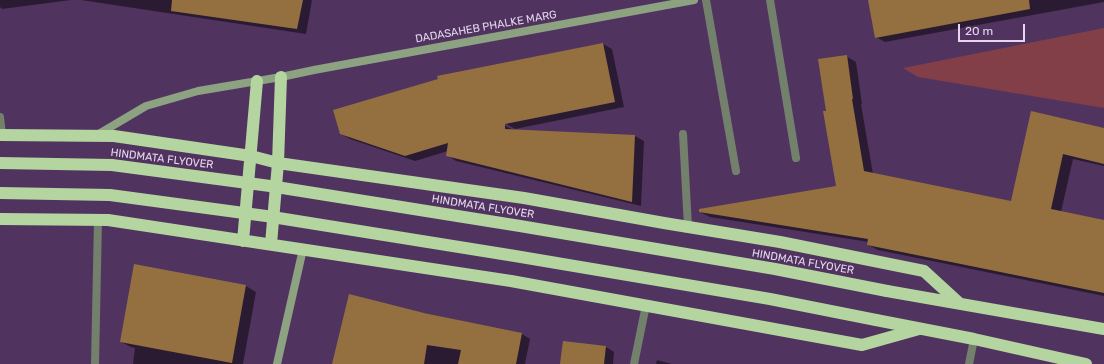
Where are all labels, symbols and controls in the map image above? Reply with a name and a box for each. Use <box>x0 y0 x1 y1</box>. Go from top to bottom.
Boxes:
street label: DADASAHEB PHALKE MARG <box>414 8 558 46</box>
scale bar <box>960 16 1027 42</box>
text: 20 m <box>965 24 993 38</box>
street label: HINDMATA FLYOVER <box>110 146 214 172</box>
street label: HINDMATA FLYOVER <box>431 192 535 222</box>
street label: HINDMATA FLYOVER <box>751 247 855 277</box>

